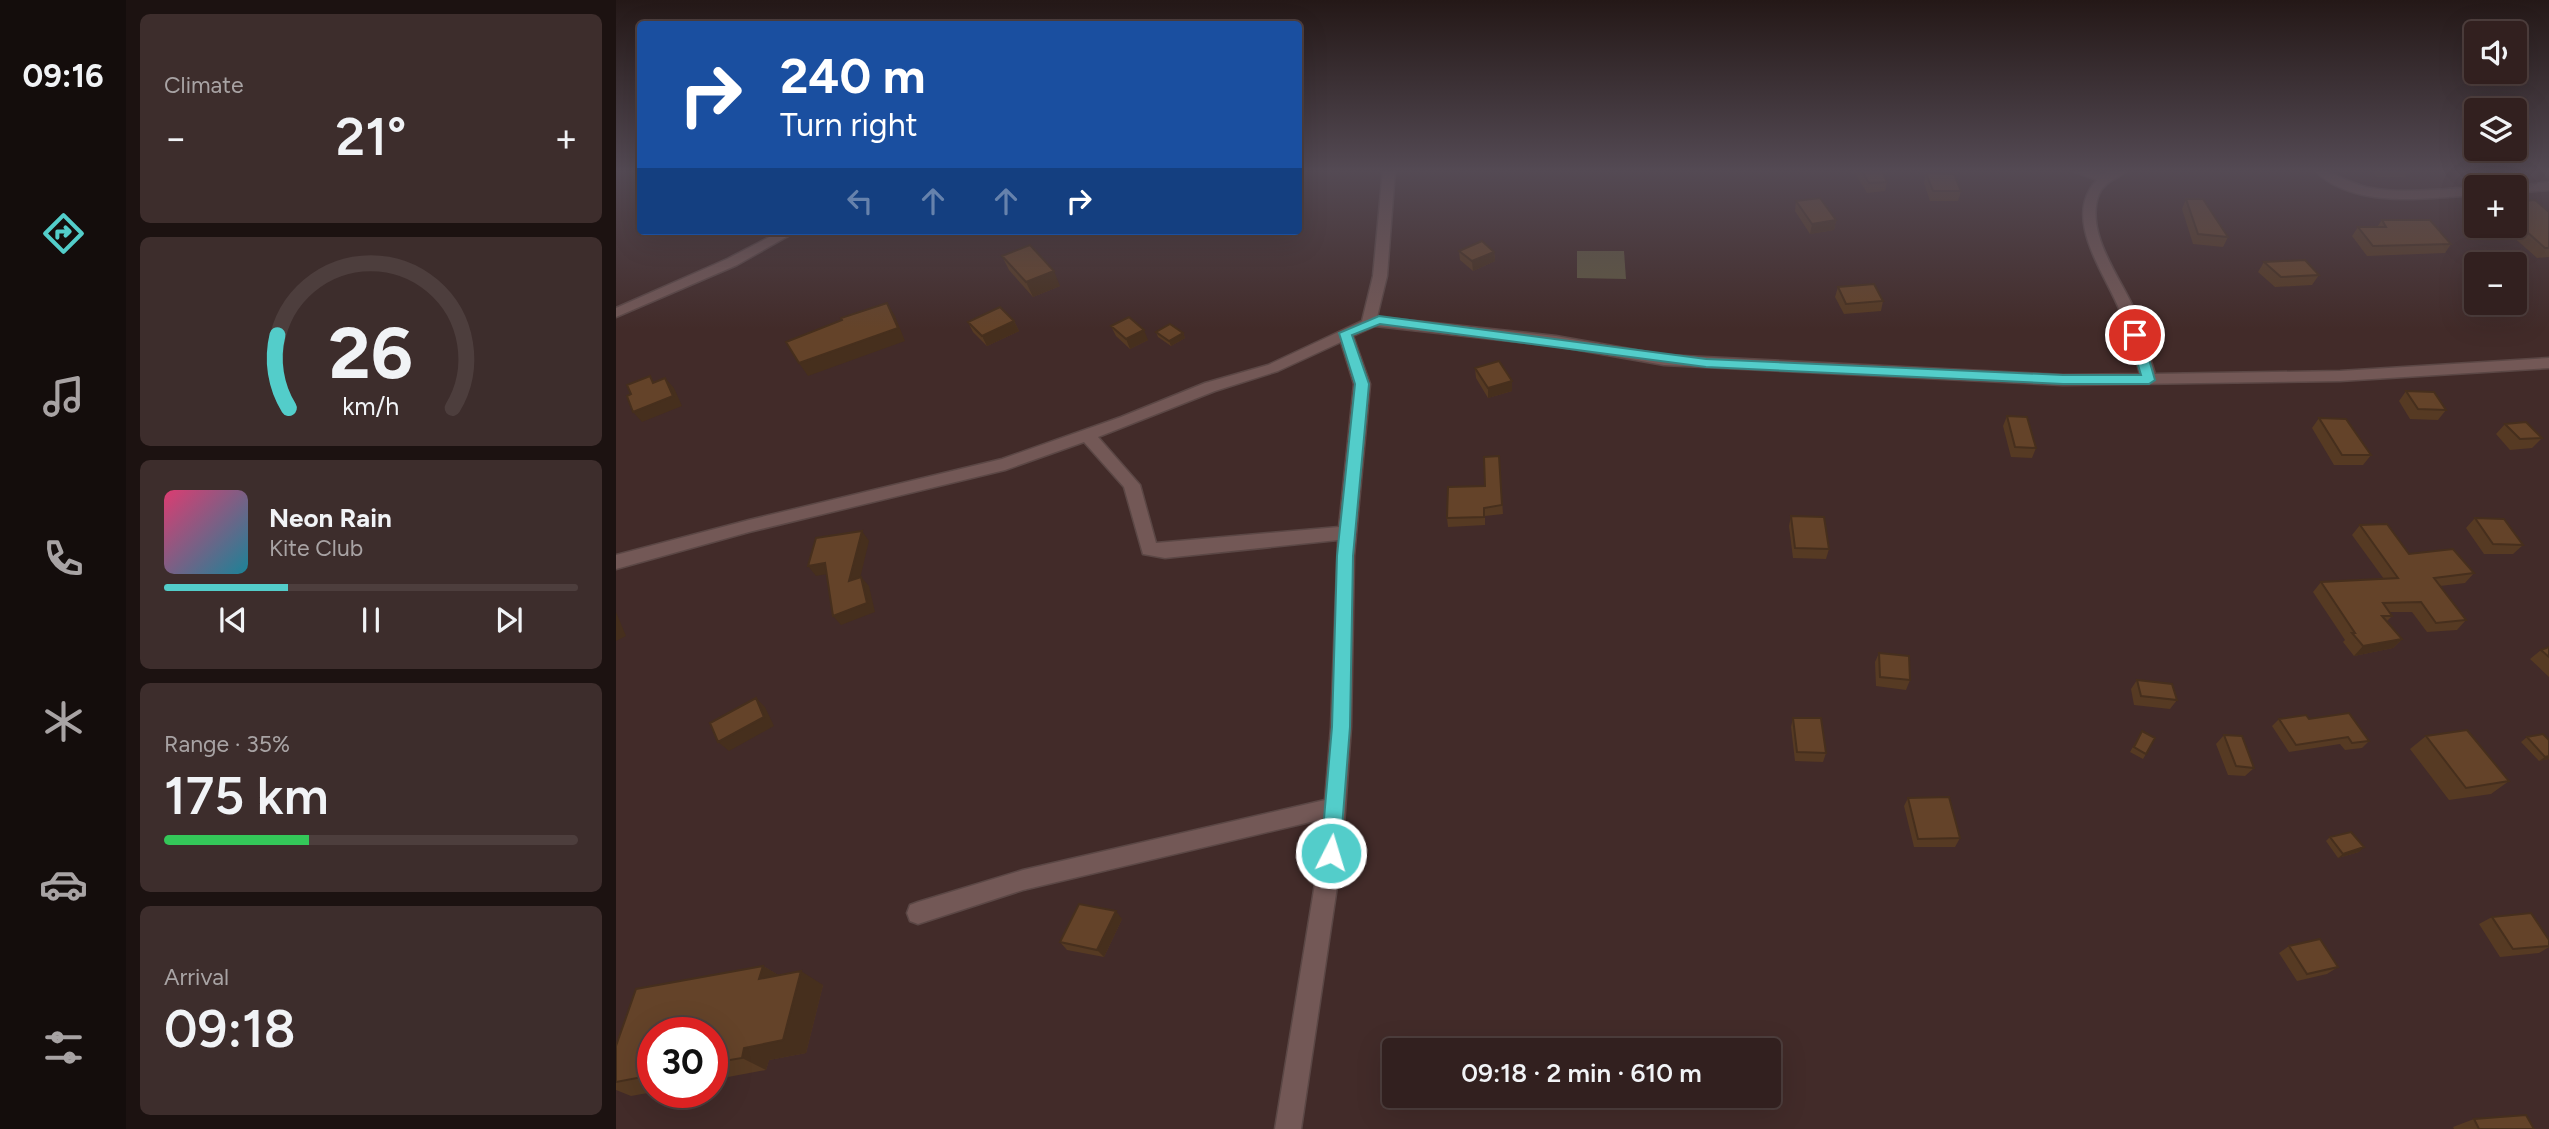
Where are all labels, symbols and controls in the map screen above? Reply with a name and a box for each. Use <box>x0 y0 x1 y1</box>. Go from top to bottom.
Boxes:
map controls <box>2464 21 2527 315</box>
button: sound <box>2464 21 2527 84</box>
text: 240 m <box>780 46 926 105</box>
icon: right <box>665 49 756 140</box>
text: 09:16 <box>23 57 104 95</box>
text: Climate <box>164 71 243 99</box>
button: layers <box>2464 98 2527 161</box>
text: 21° <box>336 106 406 168</box>
text: Turn right <box>780 106 918 144</box>
text: − <box>164 115 188 161</box>
text: + <box>554 115 578 161</box>
button: + <box>2464 175 2527 238</box>
icon: left <box>841 182 879 220</box>
icon: ahead <box>914 182 952 220</box>
icon: ahead <box>987 182 1025 220</box>
icon: right <box>1060 182 1098 220</box>
icon: directions <box>39 209 88 258</box>
button: − <box>2464 252 2527 315</box>
pin <box>2105 305 2165 365</box>
text: 26 <box>329 309 413 396</box>
icon: arrive <box>2116 316 2154 354</box>
icon: music <box>39 372 88 421</box>
text: km/h <box>342 390 400 420</box>
text: Neon Rain <box>269 502 392 534</box>
icon: phone <box>39 534 88 583</box>
text: Kite Club <box>269 534 363 562</box>
icon: previous <box>214 601 252 639</box>
icon: pause <box>352 601 390 639</box>
icon: next <box>490 601 528 639</box>
icon: climate <box>39 697 88 746</box>
text: Range · 35% <box>164 730 290 758</box>
text: 175 km <box>164 765 329 827</box>
position arrow <box>1294 816 1368 890</box>
icon: car <box>39 860 88 909</box>
text: Arrival <box>164 963 229 991</box>
text: 09:18 <box>164 998 296 1060</box>
speed limit sign: 30 <box>637 1017 728 1108</box>
icon: filters <box>39 1023 88 1072</box>
text: 09:18 · 2 min · 610 m <box>1461 1057 1702 1089</box>

